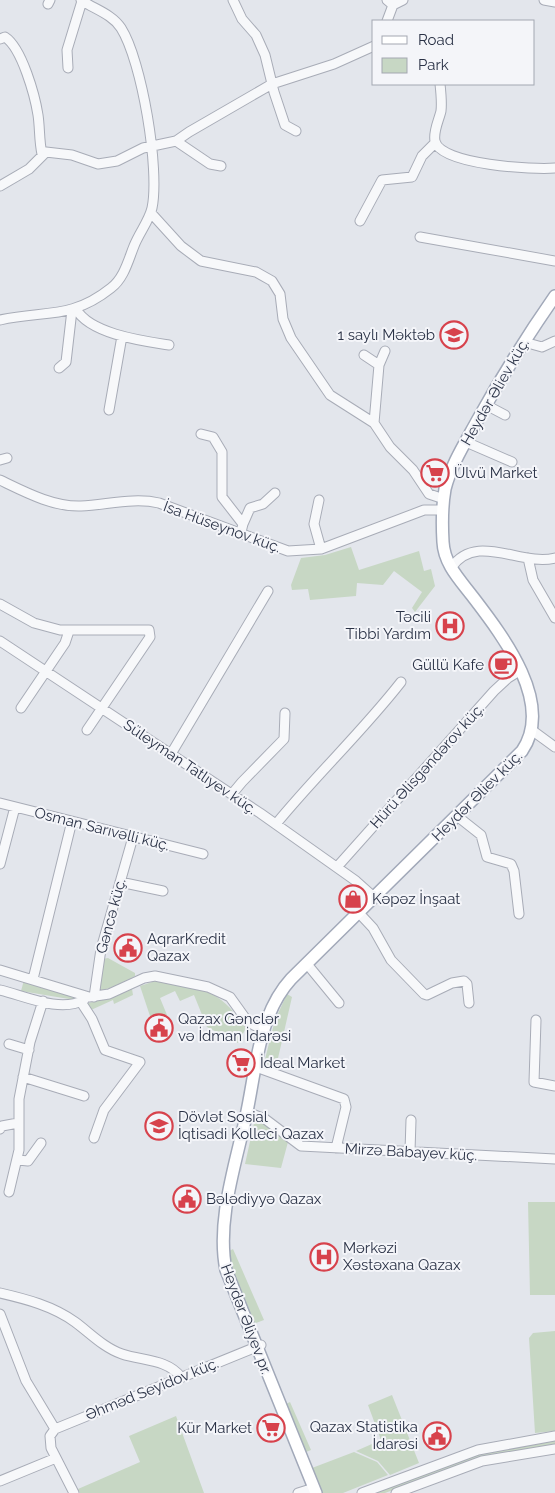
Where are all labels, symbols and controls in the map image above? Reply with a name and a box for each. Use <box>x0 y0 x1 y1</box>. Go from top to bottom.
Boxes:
legend <box>372 20 535 85</box>
text: Road <box>418 31 454 49</box>
text: Park <box>418 56 449 74</box>
school or university icon: 1 saylı Məktəb <box>439 320 469 350</box>
place label: 1 saylı Məktəb <box>337 326 435 344</box>
street label: Heydər Əliev küç. <box>457 335 533 449</box>
supermarket icon: Ülvü Market <box>420 458 450 488</box>
place label: Ülvü Market <box>454 463 538 482</box>
street label: İsa Hüseynov küç. <box>161 496 283 557</box>
place label: Təcili Tibbi Yardım <box>345 608 431 643</box>
hospital icon: Təcili Tibbi Yardım <box>435 611 465 641</box>
cafe icon: Güllü Kafe <box>488 650 518 680</box>
place label: Güllü Kafe <box>412 656 484 674</box>
street label: Hürü Əlisgəndərov küç. <box>366 700 488 832</box>
street label: Süleyman Tatlıyev küç. <box>120 716 260 818</box>
street label: Heydər Əliev küç. <box>428 747 526 845</box>
street label: Osman Sarıvəlli küç. <box>33 804 171 854</box>
street label: Gəncə küç. <box>92 876 130 956</box>
shop icon: Kəpəz İnşaat <box>338 884 368 914</box>
place label: Kəpəz İnşaat <box>372 889 460 908</box>
place label: AqrarKredit Qazax <box>147 930 226 965</box>
public building icon: AqrarKredit Qazax <box>113 933 143 963</box>
place label: Qazax Gənclər və İdman İdarəsi <box>178 1010 291 1045</box>
public building icon: Qazax Gənclər və İdman İdarəsi <box>144 1013 174 1043</box>
supermarket icon: İdeal Market <box>226 1048 256 1078</box>
place label: İdeal Market <box>260 1053 345 1072</box>
place label: Dövlət Sosial İqtisadi Kolleci Qazax <box>178 1108 324 1143</box>
school or university icon: Dövlət Sosial İqtisadi Kolleci Qazax <box>144 1111 174 1141</box>
street label: Mirzə Babayev küç. <box>344 1140 478 1164</box>
public building icon: Bələdiyyə Qazax <box>172 1184 202 1214</box>
place label: Bələdiyyə Qazax <box>206 1190 322 1208</box>
place label: Mərkəzi Xəstəxana Qazax <box>343 1239 461 1274</box>
hospital icon: Mərkəzi Xəstəxana Qazax <box>309 1242 339 1272</box>
street label: Heydər Əliyev pr. <box>217 1261 275 1377</box>
street label: Əhməd Seyidov küç. <box>83 1354 221 1424</box>
supermarket icon: Kür Market <box>256 1413 286 1443</box>
place label: Qazax Statistika İdarəsi <box>310 1418 418 1453</box>
place label: Kür Market <box>177 1419 252 1437</box>
public building icon: Qazax Statistika İdarəsi <box>422 1421 452 1451</box>

